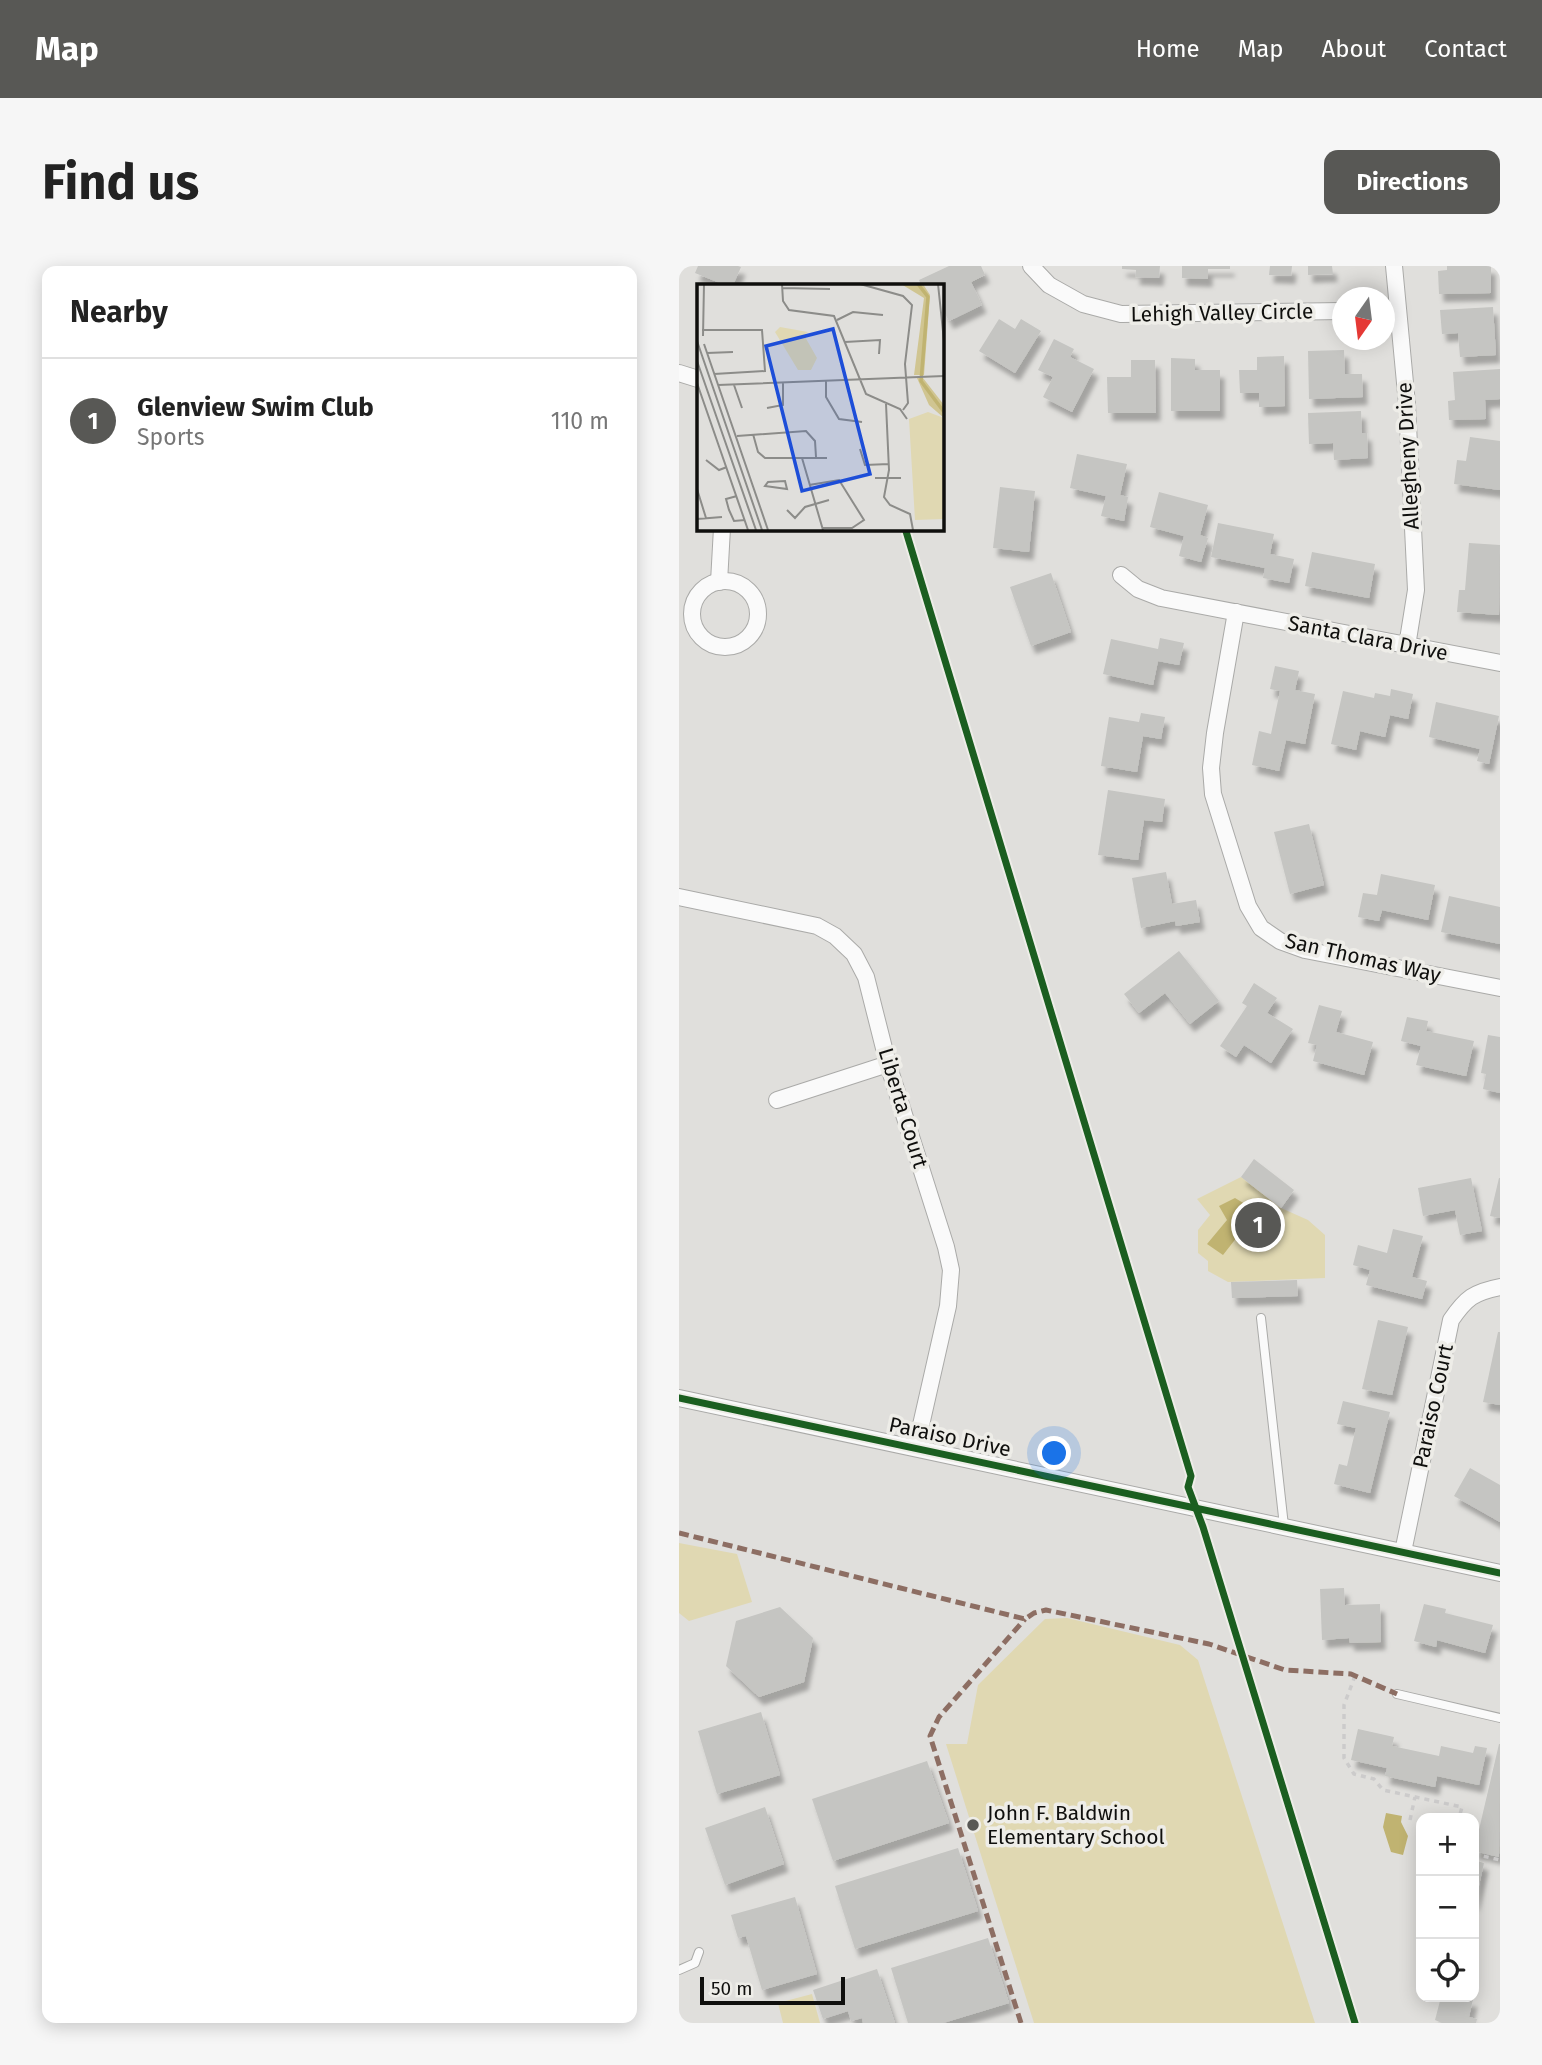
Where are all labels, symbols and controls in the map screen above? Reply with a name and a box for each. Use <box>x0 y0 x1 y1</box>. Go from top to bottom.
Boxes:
text: Map <box>35 29 99 69</box>
text: Home <box>1136 35 1200 63</box>
text: Map <box>1238 35 1284 63</box>
text: About <box>1322 35 1386 63</box>
text: Contact <box>1424 35 1507 63</box>
button: Directions <box>1324 150 1500 214</box>
text: Find us <box>42 153 199 212</box>
inset map <box>697 284 943 530</box>
north arrow <box>1332 287 1395 350</box>
text: Nearby <box>70 294 168 330</box>
street label: Lehigh Valley Circle <box>1130 298 1314 328</box>
street label: Allegheny Drive <box>1391 382 1425 530</box>
text: Glenview Swim Club <box>137 392 374 423</box>
text: 1 <box>88 407 98 435</box>
text: 110 m <box>551 407 609 435</box>
text: Sports <box>137 423 205 451</box>
street label: Santa Clara Drive <box>1286 610 1450 666</box>
street label: San Thomas Way <box>1283 927 1444 989</box>
street label: Liberta Court <box>872 1045 934 1172</box>
pin: 1 <box>1235 1199 1281 1251</box>
street label: Paraiso Court <box>1407 1341 1459 1470</box>
street label: Paraiso Drive <box>887 1411 1013 1463</box>
your location <box>1037 1436 1071 1470</box>
place label: John F. Baldwin Elementary School <box>987 1800 1165 1850</box>
map controls <box>1416 1813 1479 2002</box>
button: + <box>1416 1813 1479 1876</box>
marker: John F. Baldwin Elementary School <box>965 1817 981 1833</box>
button: − <box>1416 1876 1479 1939</box>
button: locate <box>1416 1939 1479 2002</box>
scale bar <box>700 1974 845 2006</box>
text: 50 m <box>711 1977 752 2000</box>

